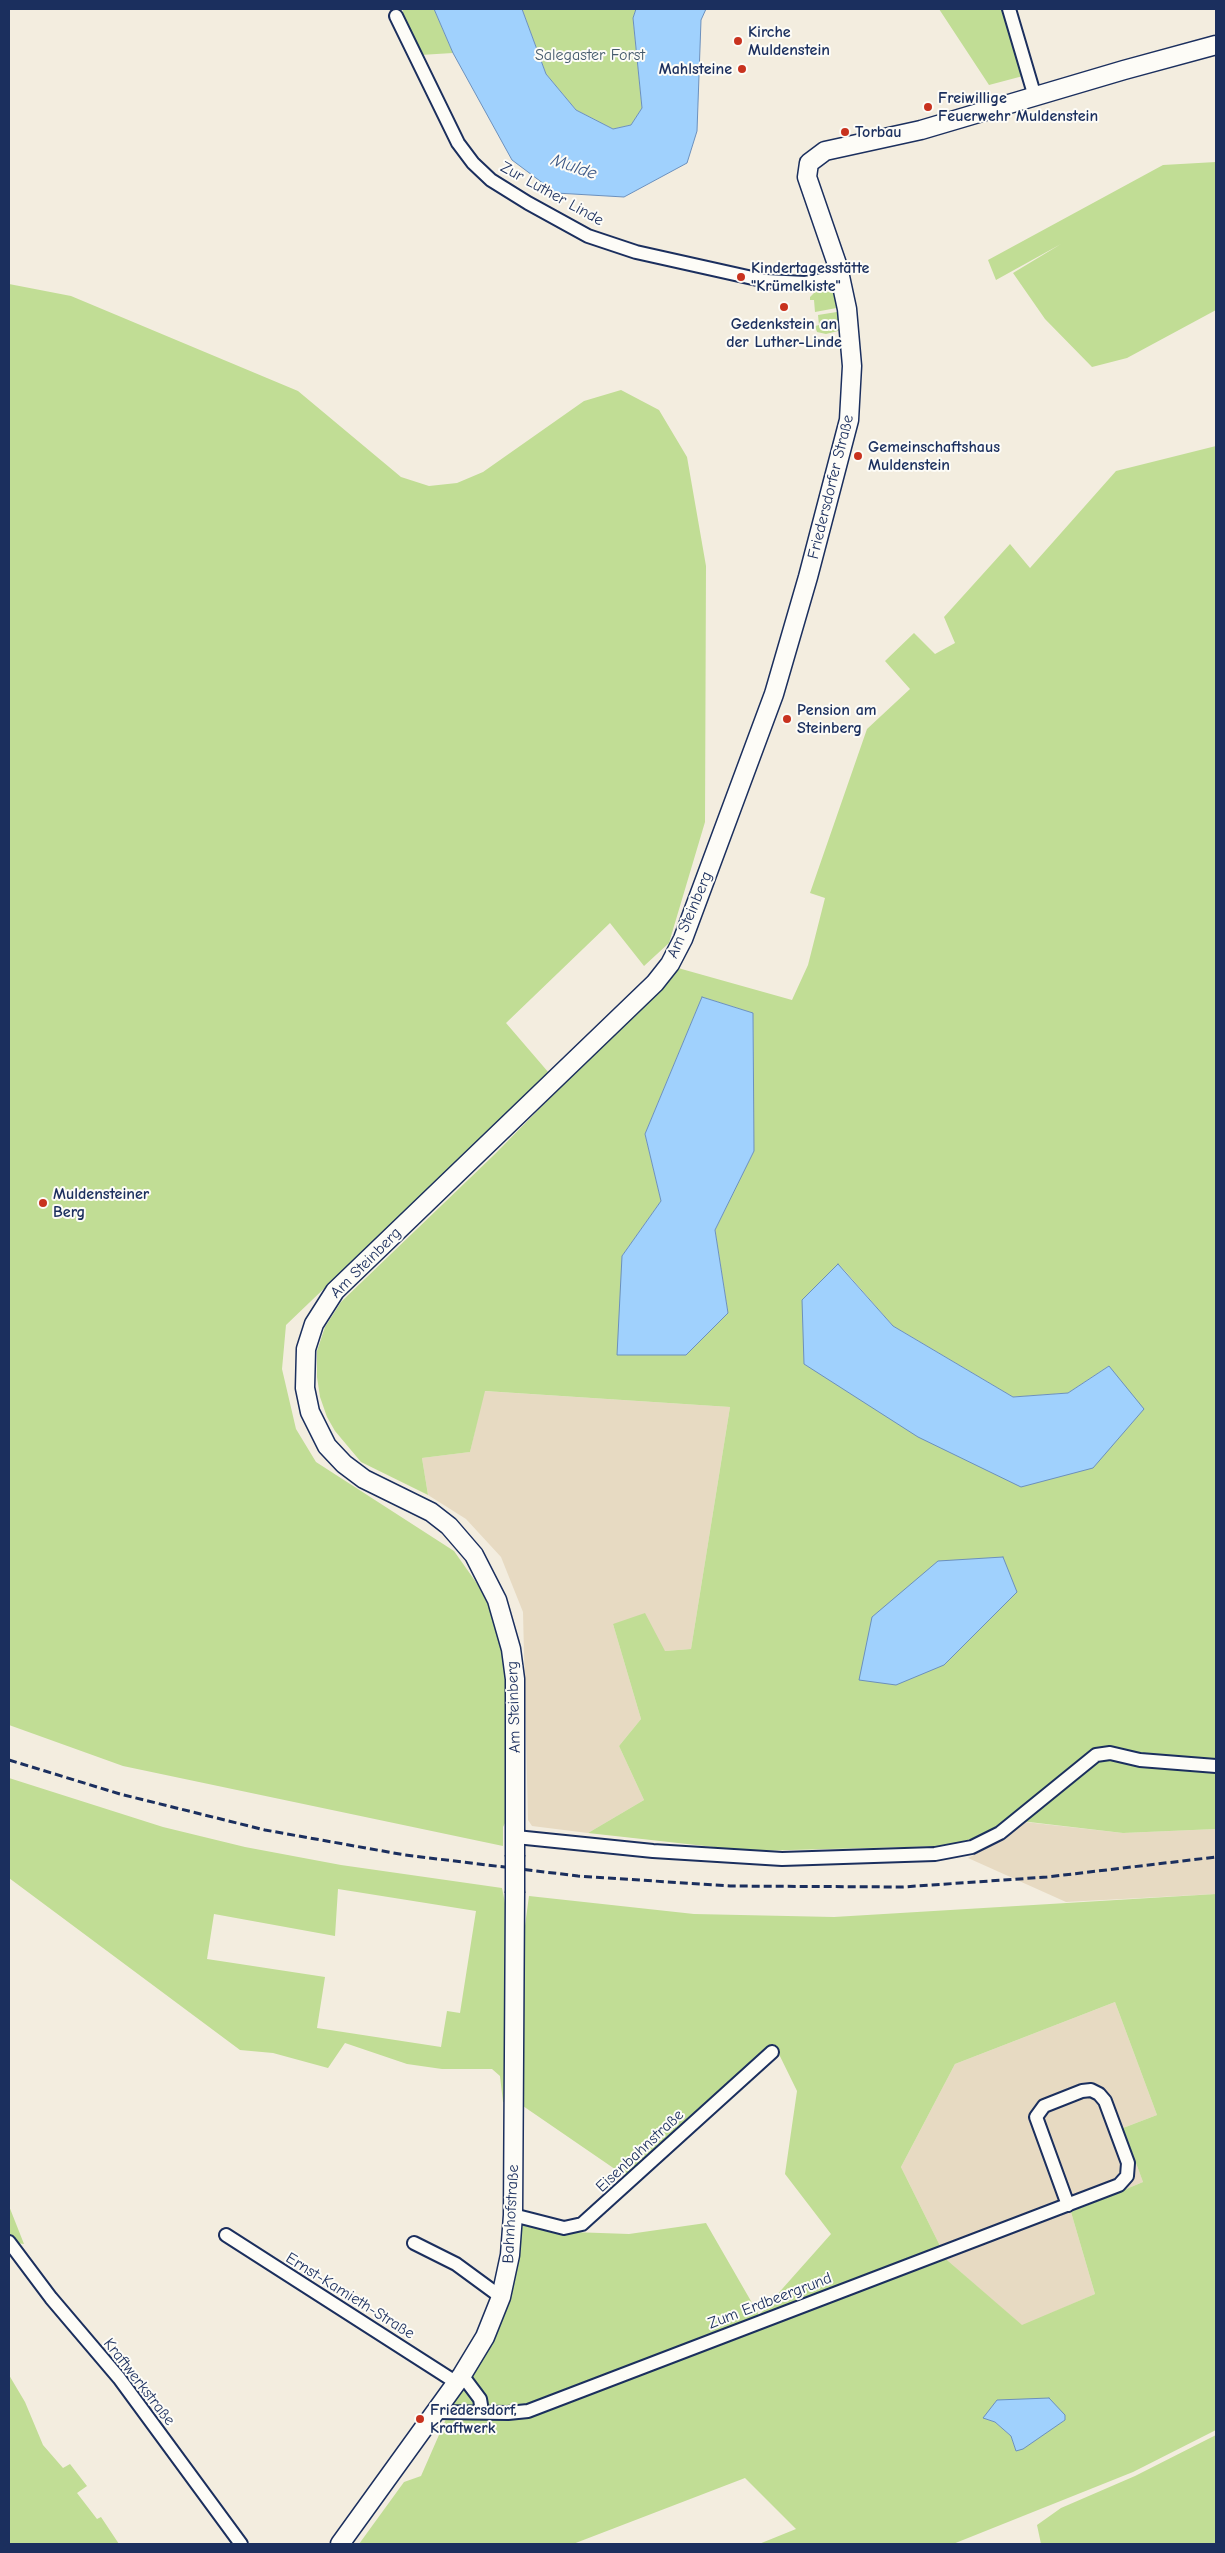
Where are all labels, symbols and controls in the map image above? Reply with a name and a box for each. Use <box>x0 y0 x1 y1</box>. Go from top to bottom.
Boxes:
place label: Kirche Muldenstein <box>748 22 830 60</box>
marker: Kirche Muldenstein <box>732 35 744 47</box>
park label: Salegaster Forst <box>535 45 645 65</box>
place label: Mahlsteine <box>659 59 732 79</box>
marker: Mahlsteine <box>736 63 748 75</box>
place label: Freiwillige Feuerwehr Muldenstein <box>938 88 1098 126</box>
marker: Freiwillige Feuerwehr Muldenstein <box>922 101 934 113</box>
place label: Torbau <box>855 122 902 142</box>
marker: Torbau <box>839 126 851 138</box>
water label: Mulde <box>548 149 600 185</box>
street label: Zur Luther Linde <box>497 158 607 230</box>
place label: Kindertagesstätte "Krümelkiste" <box>751 258 869 296</box>
marker: Kindertagesstätte "Krümelkiste" <box>735 271 747 283</box>
marker: Gedenkstein an der Luther-Linde <box>778 301 790 313</box>
place label: Gedenkstein an der Luther-Linde <box>726 314 842 352</box>
street label: Friedersdorfer Straße <box>804 413 858 561</box>
place label: Gemeinschaftshaus Muldenstein <box>868 437 1000 475</box>
marker: Gemeinschaftshaus Muldenstein <box>852 450 864 462</box>
place label: Pension am Steinberg <box>797 700 877 738</box>
marker: Pension am Steinberg <box>781 713 793 725</box>
street label: Am Steinberg <box>663 869 717 961</box>
place label: Muldensteiner Berg <box>53 1184 149 1222</box>
marker: Muldensteiner Berg <box>37 1197 49 1209</box>
street label: Am Steinberg <box>327 1224 405 1302</box>
street label: Am Steinberg <box>503 1661 525 1753</box>
street label: Eisenbahnstraße <box>592 2105 688 2197</box>
street label: Bahnhofstraße <box>499 2164 523 2264</box>
street label: Ernst-Kamieth-Straße <box>282 2249 418 2343</box>
street label: Zum Erdbeergrund <box>705 2269 835 2333</box>
street label: Kraftwerkstraße <box>99 2334 179 2430</box>
place label: Friedersdorf, Kraftwerk <box>430 2400 517 2438</box>
marker: Friedersdorf, Kraftwerk <box>414 2413 426 2425</box>

